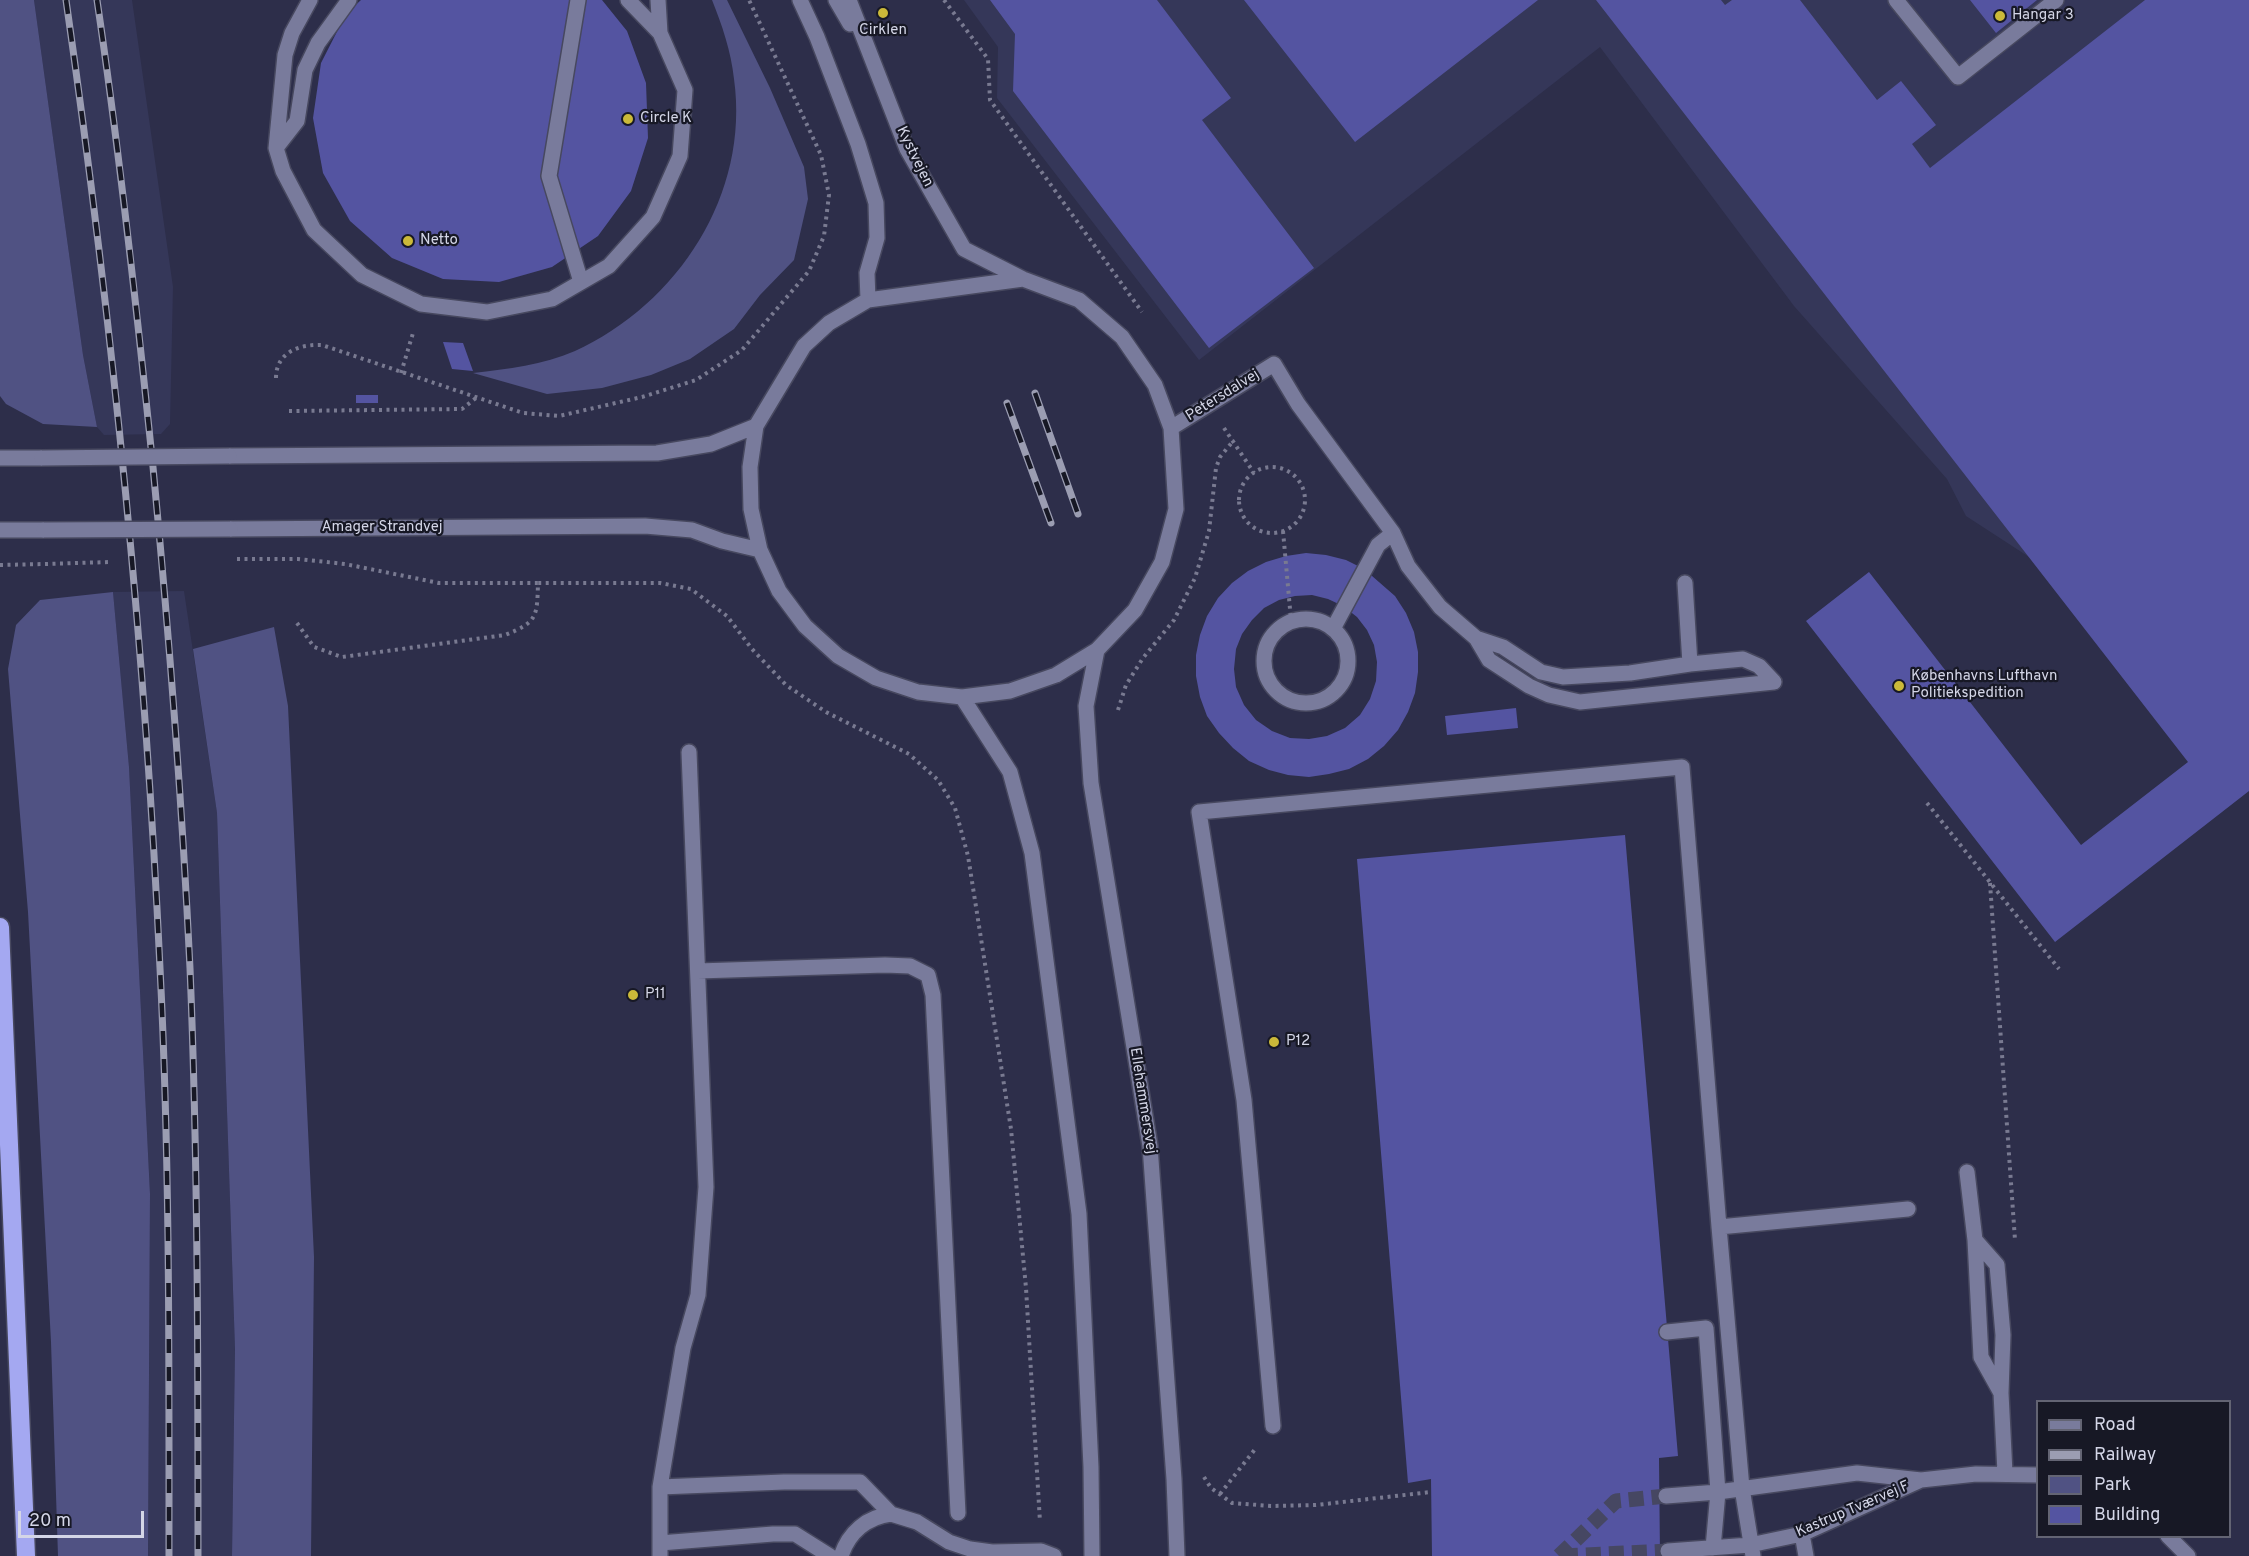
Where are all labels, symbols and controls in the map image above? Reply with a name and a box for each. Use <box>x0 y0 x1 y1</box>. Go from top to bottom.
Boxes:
marker: Cirklen <box>876 6 890 20</box>
place label: Hangar 3 <box>2012 7 2074 25</box>
marker: Hangar 3 <box>1993 9 2007 23</box>
place label: Cirklen <box>859 22 907 40</box>
place label: Circle K <box>640 110 692 128</box>
marker: Circle K <box>621 112 635 126</box>
street label: Kystvejen <box>892 124 936 190</box>
place label: Netto <box>420 232 458 250</box>
marker: Netto <box>401 234 415 248</box>
street label: Petersdalvej <box>1183 366 1263 426</box>
street label: Amager Strandvej <box>321 519 443 537</box>
place label: Københavns Lufthavn Politiekspedition <box>1911 668 2057 703</box>
marker: Københavns Lufthavn Politiekspedition <box>1892 679 1906 693</box>
place label: P11 <box>645 986 666 1004</box>
marker: P11 <box>626 988 640 1002</box>
place label: P12 <box>1286 1033 1310 1051</box>
marker: P12 <box>1267 1035 1281 1049</box>
street label: Ellehammersvej <box>1125 1046 1159 1156</box>
legend <box>2036 1400 2231 1538</box>
text: Road <box>2094 1414 2136 1437</box>
text: Railway <box>2094 1444 2156 1467</box>
text: Park <box>2094 1474 2131 1497</box>
street label: Kastrup Tværvej F <box>1793 1478 1913 1542</box>
scale bar <box>21 1499 147 1537</box>
text: Building <box>2094 1504 2160 1527</box>
text: 20 m <box>29 1510 71 1533</box>

